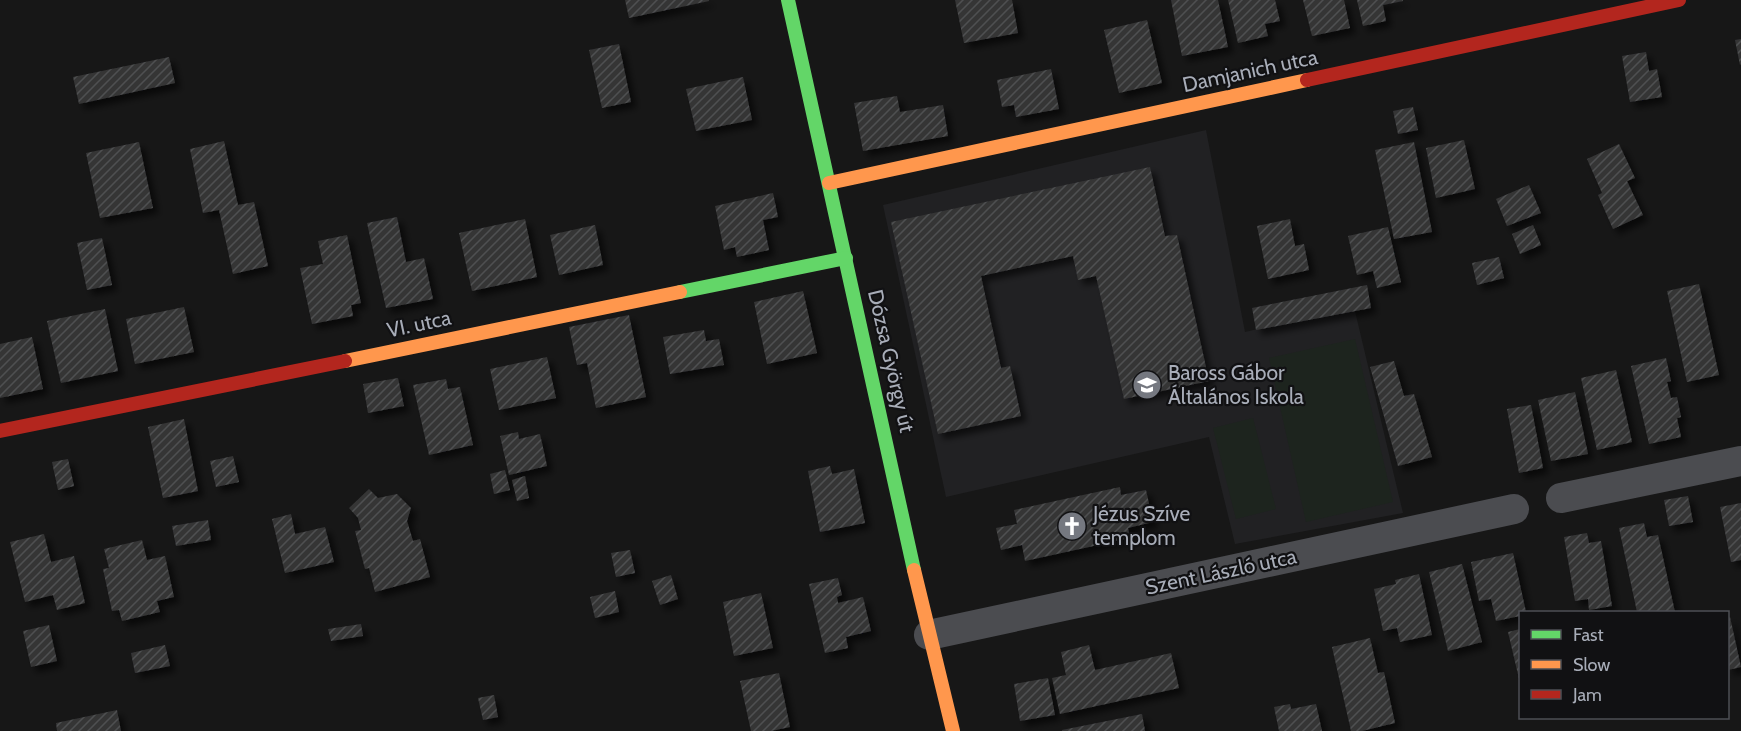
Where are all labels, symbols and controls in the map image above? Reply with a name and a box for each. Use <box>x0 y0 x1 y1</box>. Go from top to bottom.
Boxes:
street label: Damjanich utca <box>1180 44 1320 98</box>
street label: Dózsa György út <box>863 287 920 435</box>
street label: VI. utca <box>385 305 453 342</box>
place label: Baross Gábor Általános Iskola <box>1168 360 1304 409</box>
school or university icon: Baross Gábor Általános Iskola <box>1131 369 1163 401</box>
place label: Jézus Szíve templom <box>1092 501 1191 550</box>
church icon: Jézus Szíve templom <box>1056 510 1088 542</box>
street label: Szent László utca <box>1143 543 1299 600</box>
legend <box>1519 611 1729 719</box>
text: Fast <box>1573 624 1604 646</box>
text: Slow <box>1573 654 1610 676</box>
text: Jam <box>1572 684 1602 706</box>

